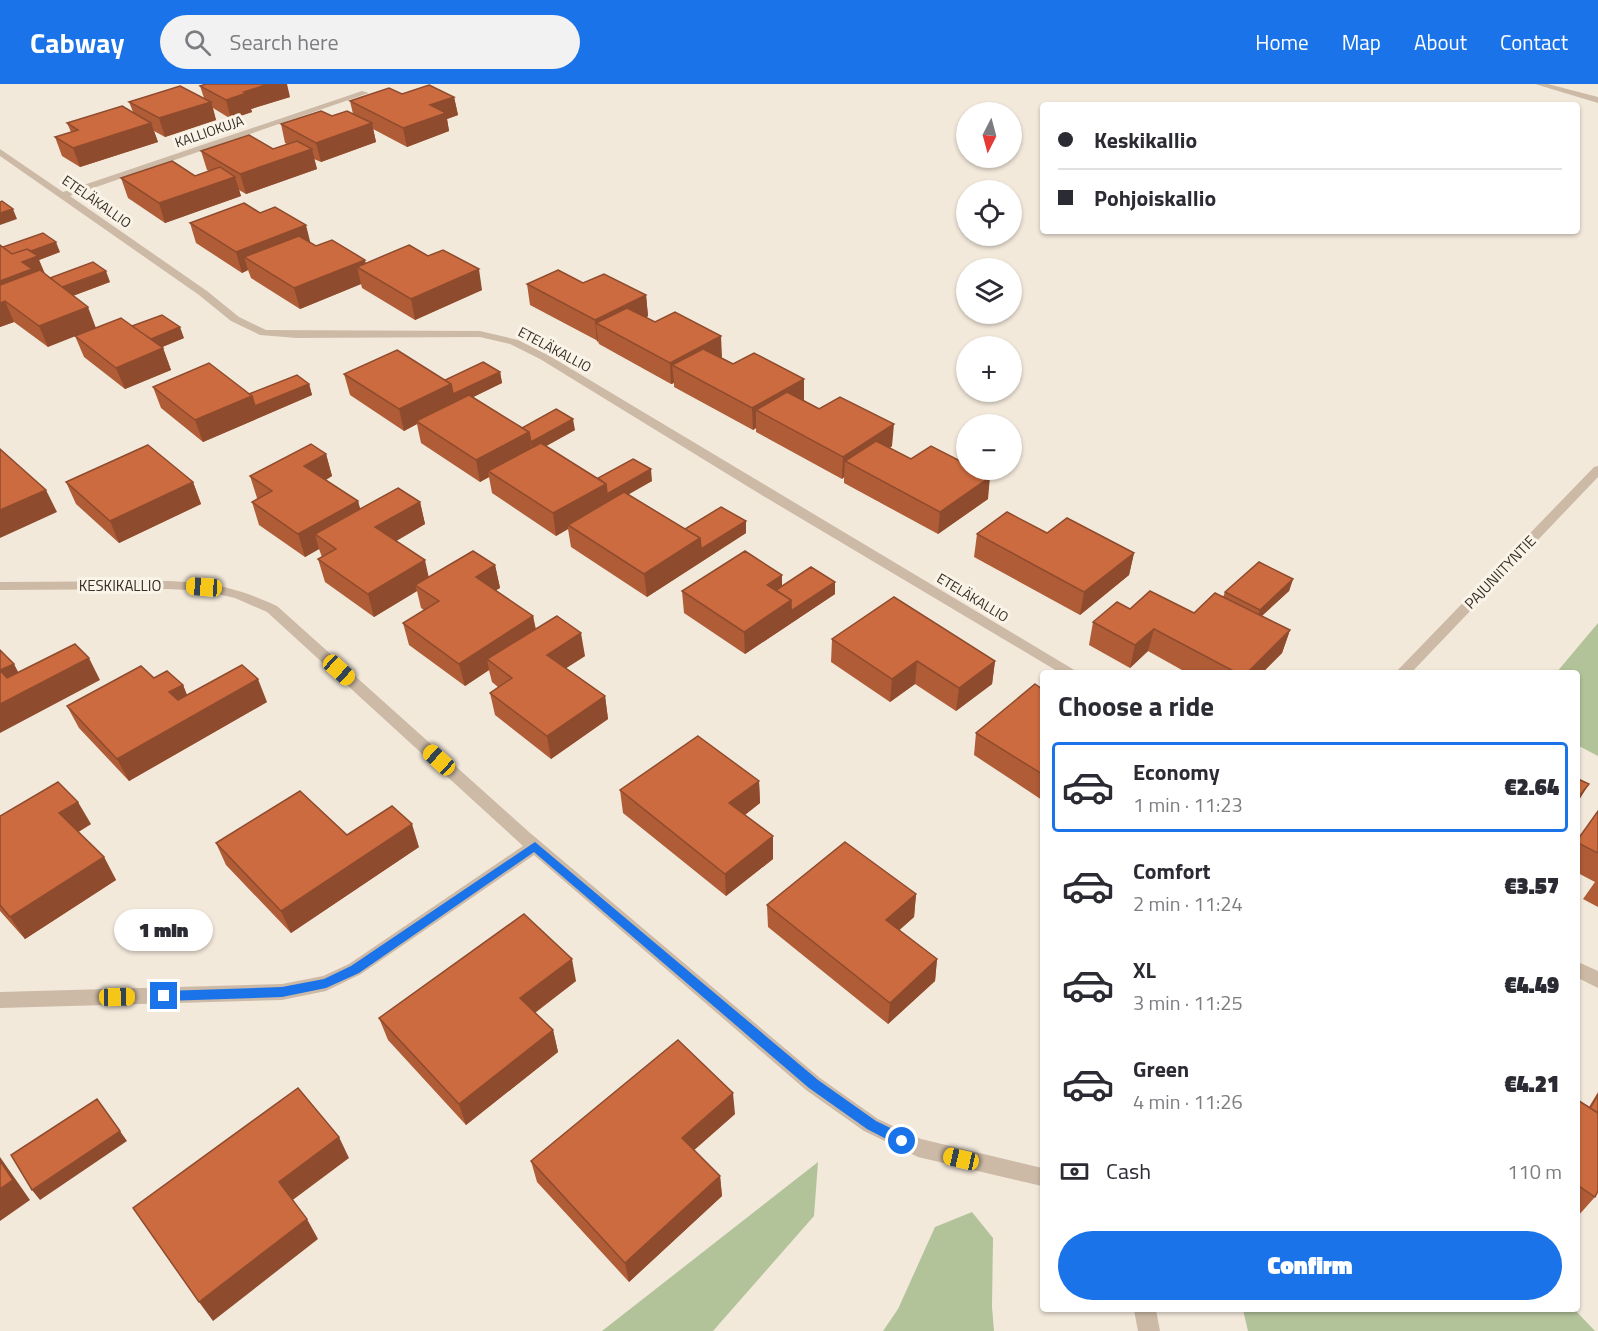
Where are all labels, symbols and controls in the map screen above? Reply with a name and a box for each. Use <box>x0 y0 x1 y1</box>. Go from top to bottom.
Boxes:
search box <box>160 15 580 69</box>
text: Cabway <box>30 21 124 64</box>
text: Search here <box>229 25 339 59</box>
icon: search <box>181 26 214 59</box>
text: Home <box>1255 26 1309 58</box>
text: Map <box>1342 26 1381 58</box>
text: About <box>1414 26 1467 58</box>
text: Contact <box>1500 26 1568 58</box>
north arrow <box>956 102 1022 168</box>
map controls <box>956 102 1022 480</box>
street label: KALLIOKUJA <box>172 109 247 153</box>
text: Keskikallio <box>1094 123 1197 157</box>
street label: ETELÄKALLIO <box>58 169 136 233</box>
button: locate <box>956 180 1022 246</box>
text: Pohjoiskallio <box>1094 181 1216 215</box>
button: layers <box>956 258 1022 324</box>
street label: ETELÄKALLIO <box>515 321 595 377</box>
button: + <box>956 336 1022 402</box>
button: − <box>956 414 1022 480</box>
street label: PAJUNIITYNTIE <box>1459 530 1541 614</box>
street label: ETELÄKALLIO <box>933 567 1013 627</box>
street label: KESKIKALLIO <box>79 574 161 597</box>
car <box>185 577 223 597</box>
car <box>320 651 358 689</box>
text: Choose a ride <box>1058 685 1214 726</box>
car <box>420 741 458 779</box>
text: Economy <box>1133 755 1220 789</box>
icon: car <box>1061 760 1115 814</box>
text: €2.64 <box>1504 770 1559 804</box>
text: 1 min · 11:23 <box>1133 789 1243 820</box>
text: Comfort <box>1133 854 1211 888</box>
icon: car <box>1061 859 1115 913</box>
text: €3.57 <box>1504 869 1559 903</box>
text: 2 min · 11:24 <box>1133 888 1243 919</box>
callout: 1 min <box>114 909 213 951</box>
text: 1 min <box>139 914 188 945</box>
text: XL <box>1133 953 1156 987</box>
icon: car <box>1061 958 1115 1012</box>
text: €4.49 <box>1504 968 1559 1002</box>
route end <box>150 982 177 1009</box>
text: 3 min · 11:25 <box>1133 987 1243 1018</box>
car <box>99 988 135 1006</box>
text: Green <box>1133 1052 1189 1086</box>
icon: car <box>1061 1057 1115 1111</box>
text: €4.21 <box>1504 1067 1559 1101</box>
text: 4 min · 11:26 <box>1133 1086 1243 1117</box>
route start <box>888 1127 915 1154</box>
car <box>941 1146 981 1172</box>
text: Cash <box>1106 1154 1151 1188</box>
icon: cash <box>1058 1155 1091 1188</box>
text: 110 m <box>1507 1156 1562 1187</box>
button: Confirm <box>1058 1231 1562 1300</box>

